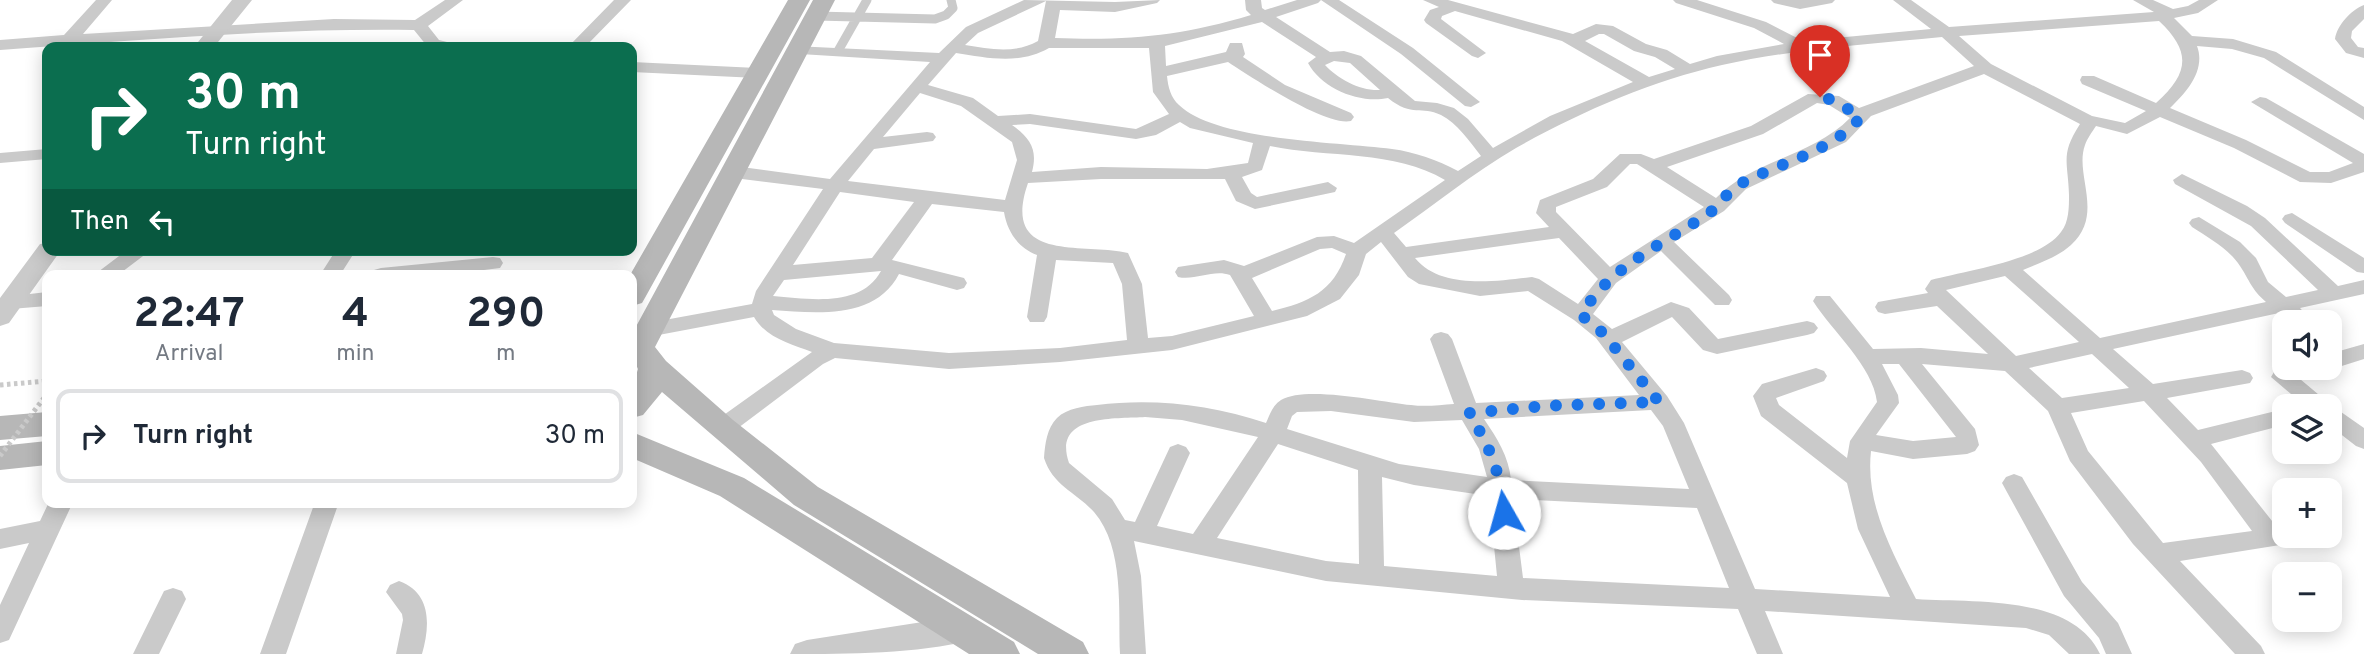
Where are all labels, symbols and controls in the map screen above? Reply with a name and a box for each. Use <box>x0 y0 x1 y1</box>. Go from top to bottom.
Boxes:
pin <box>1790 25 1850 97</box>
icon: arrive <box>1801 36 1839 74</box>
text: 30 m <box>185 65 301 127</box>
icon: right <box>70 70 161 161</box>
text: Turn right <box>185 126 327 166</box>
icon: left <box>143 203 181 241</box>
text: Then <box>70 206 129 239</box>
text: 22:47 <box>134 289 245 342</box>
text: 4 <box>342 289 369 342</box>
text: 290 <box>466 289 545 342</box>
map controls <box>2272 310 2342 632</box>
button: sound <box>2272 310 2342 380</box>
text: Arrival <box>155 340 223 369</box>
text: min <box>336 340 375 369</box>
text: m <box>496 340 516 369</box>
button: layers <box>2272 394 2342 464</box>
icon: right <box>74 417 112 455</box>
text: Turn right <box>133 420 253 453</box>
text: 30 m <box>545 420 605 453</box>
position arrow <box>1467 476 1541 550</box>
button: + <box>2272 478 2342 548</box>
button: − <box>2272 562 2342 632</box>

